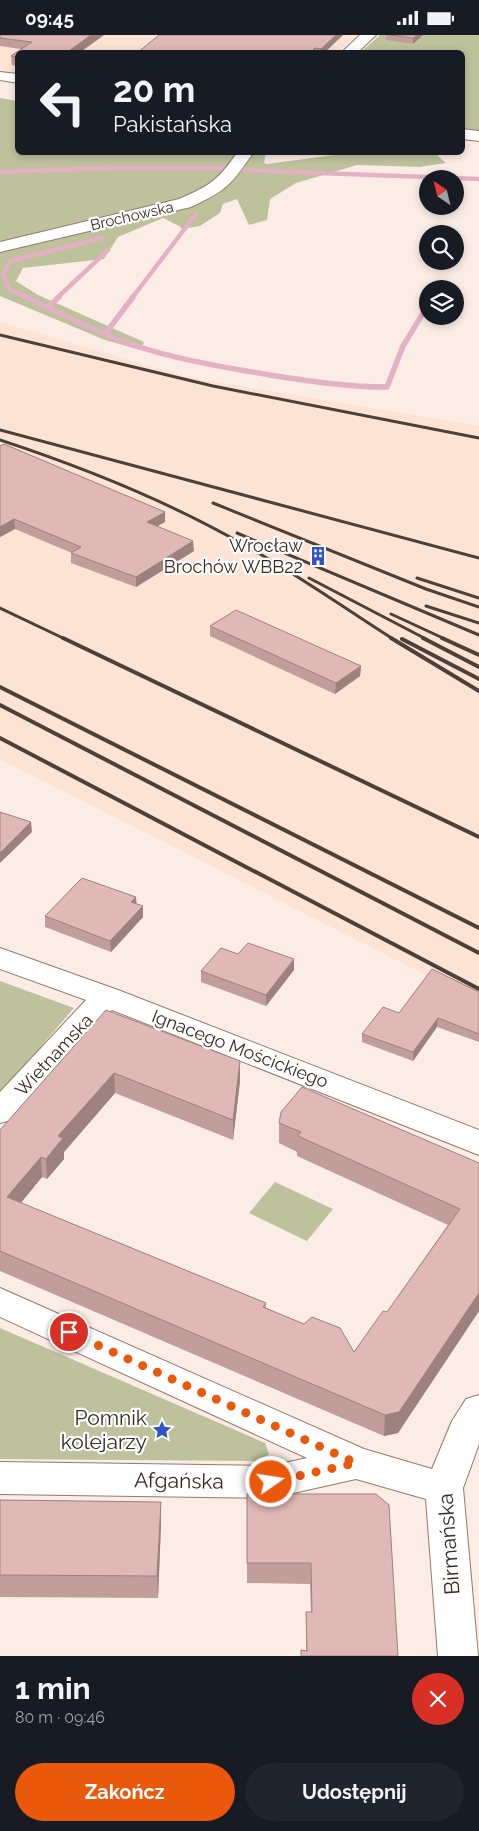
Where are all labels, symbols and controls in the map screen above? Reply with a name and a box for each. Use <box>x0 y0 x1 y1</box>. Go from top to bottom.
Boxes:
text: 09:45 <box>25 7 74 29</box>
text: 20 m <box>113 69 195 110</box>
icon: left <box>30 70 95 135</box>
text: Pakistańska <box>113 111 232 137</box>
north arrow <box>419 170 464 215</box>
map controls <box>419 170 464 325</box>
street label: Brochowska <box>89 198 175 234</box>
button: search <box>419 225 464 270</box>
button: layers <box>419 280 464 325</box>
place label: Wrocław Brochów WBB22 <box>164 535 303 577</box>
building icon: Wrocław Brochów WBB22 <box>307 545 329 567</box>
street label: Ignacego Mościckiego <box>149 1005 332 1092</box>
street label: Wietnamska <box>10 1009 97 1100</box>
pin <box>48 1311 90 1353</box>
icon: arrive <box>55 1318 83 1346</box>
place label: Pomnik kolejarzy <box>61 1405 147 1454</box>
place icon: Pomnik kolejarzy <box>151 1419 173 1441</box>
position arrow <box>244 1455 296 1507</box>
street label: Afgańska <box>134 1467 224 1494</box>
street label: Birmańska <box>432 1492 465 1596</box>
text: 1 min <box>15 1671 91 1706</box>
button: close <box>412 1673 464 1725</box>
text: 80 m · 09:46 <box>15 1708 105 1727</box>
button: Zakończ <box>15 1763 235 1821</box>
button: Udostępnij <box>245 1763 464 1821</box>

